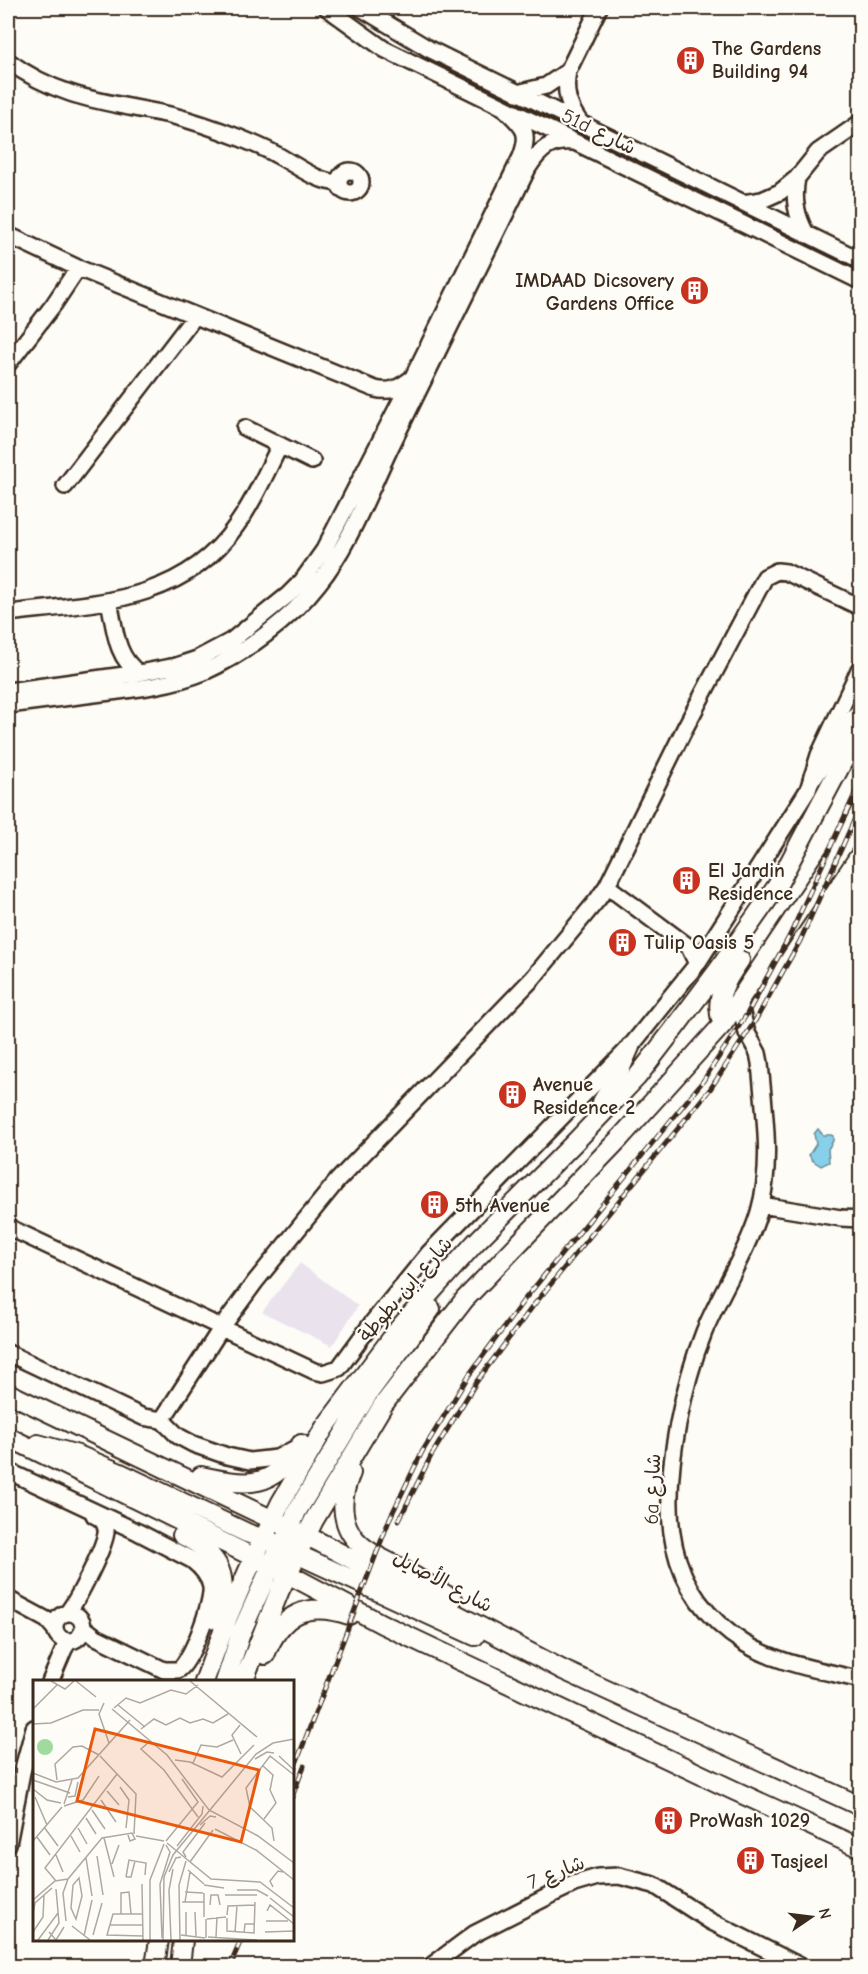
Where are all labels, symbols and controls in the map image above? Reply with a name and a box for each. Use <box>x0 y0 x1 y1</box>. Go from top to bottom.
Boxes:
place label: The Gardens Building 94 <box>712 37 821 83</box>
building icon: The Gardens Building 94 <box>675 44 707 76</box>
street label: 51d شارع <box>557 104 639 161</box>
place label: IMDAAD Dicsovery Gardens Office <box>515 269 675 315</box>
building icon: IMDAAD Dicsovery Gardens Office <box>679 275 711 307</box>
place label: El Jardin Residence <box>708 859 793 905</box>
building icon: El Jardin Residence <box>671 865 703 897</box>
building icon: Tulip Oasis 5 <box>607 926 639 958</box>
place label: Tulip Oasis 5 <box>644 931 754 954</box>
place label: Avenue Residence 2 <box>533 1073 635 1119</box>
building icon: Avenue Residence 2 <box>496 1079 528 1111</box>
building icon: 5th Avenue <box>418 1189 450 1221</box>
place label: 5th Avenue <box>455 1194 550 1217</box>
street label: شارع إبن بطوطة <box>353 1232 459 1348</box>
street label: 6a شارع <box>640 1453 667 1525</box>
street label: شارع الأصايل <box>388 1544 497 1619</box>
inset map <box>33 1680 294 1941</box>
building icon: ProWash 1029 <box>652 1804 684 1836</box>
place label: ProWash 1029 <box>689 1809 810 1832</box>
building icon: Tasjeel <box>734 1845 766 1877</box>
place label: Tasjeel <box>771 1850 828 1873</box>
street label: شارع 7 <box>524 1851 589 1896</box>
north arrow <box>781 1887 841 1947</box>
text: N <box>815 1906 835 1921</box>

